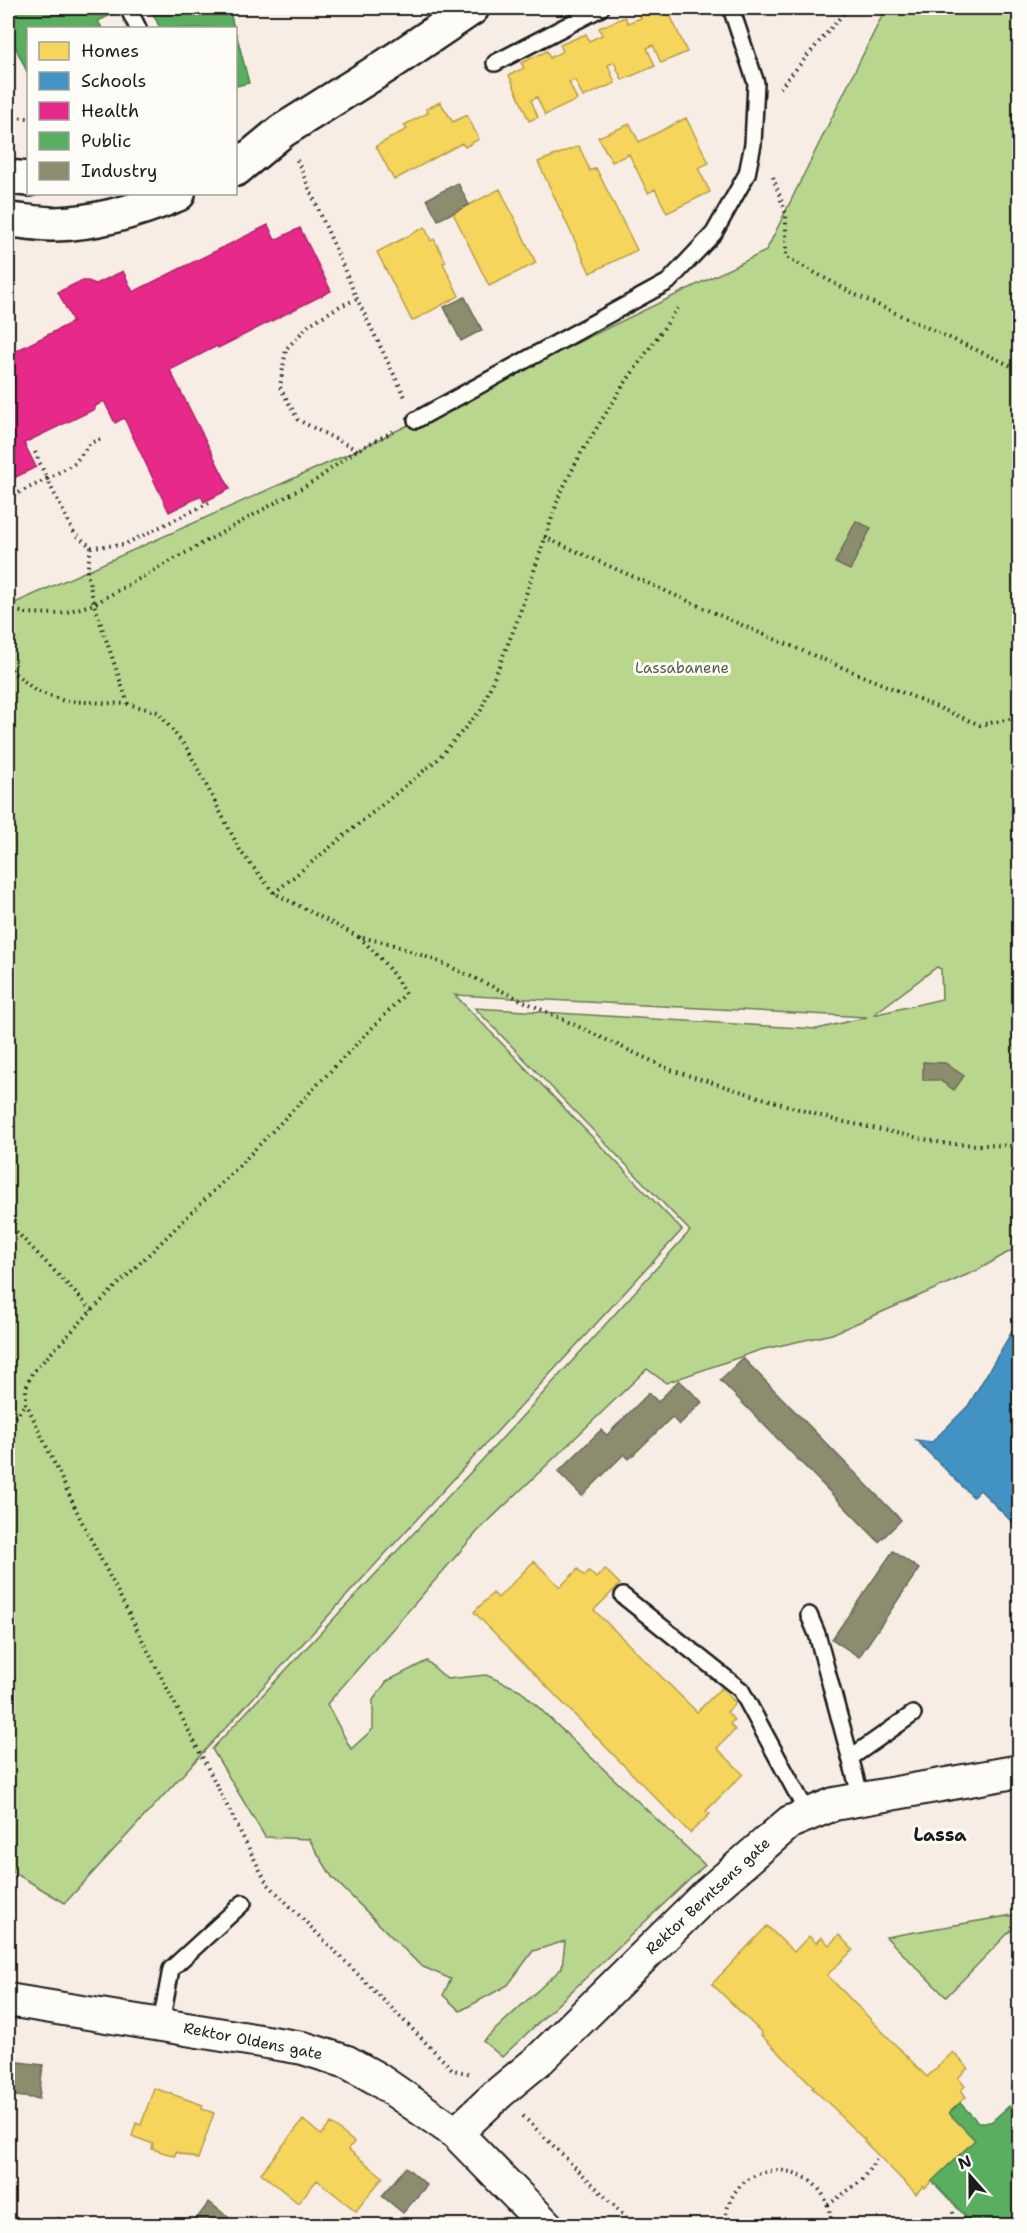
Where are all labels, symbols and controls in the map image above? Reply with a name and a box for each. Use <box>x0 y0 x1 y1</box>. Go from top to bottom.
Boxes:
legend <box>27 27 237 195</box>
text: Homes <box>81 39 139 63</box>
text: Schools <box>81 69 147 93</box>
text: Health <box>81 99 139 123</box>
text: Public <box>81 129 131 153</box>
text: Industry <box>81 159 157 183</box>
park label: Lassabanene <box>635 658 729 678</box>
district label: Lassa <box>913 1823 967 1847</box>
street label: Rektor Berntsens gate <box>642 1833 774 1959</box>
street label: Rektor Oldens gate <box>182 2018 324 2064</box>
north arrow <box>940 2146 1000 2206</box>
text: N <box>955 2150 974 2175</box>

